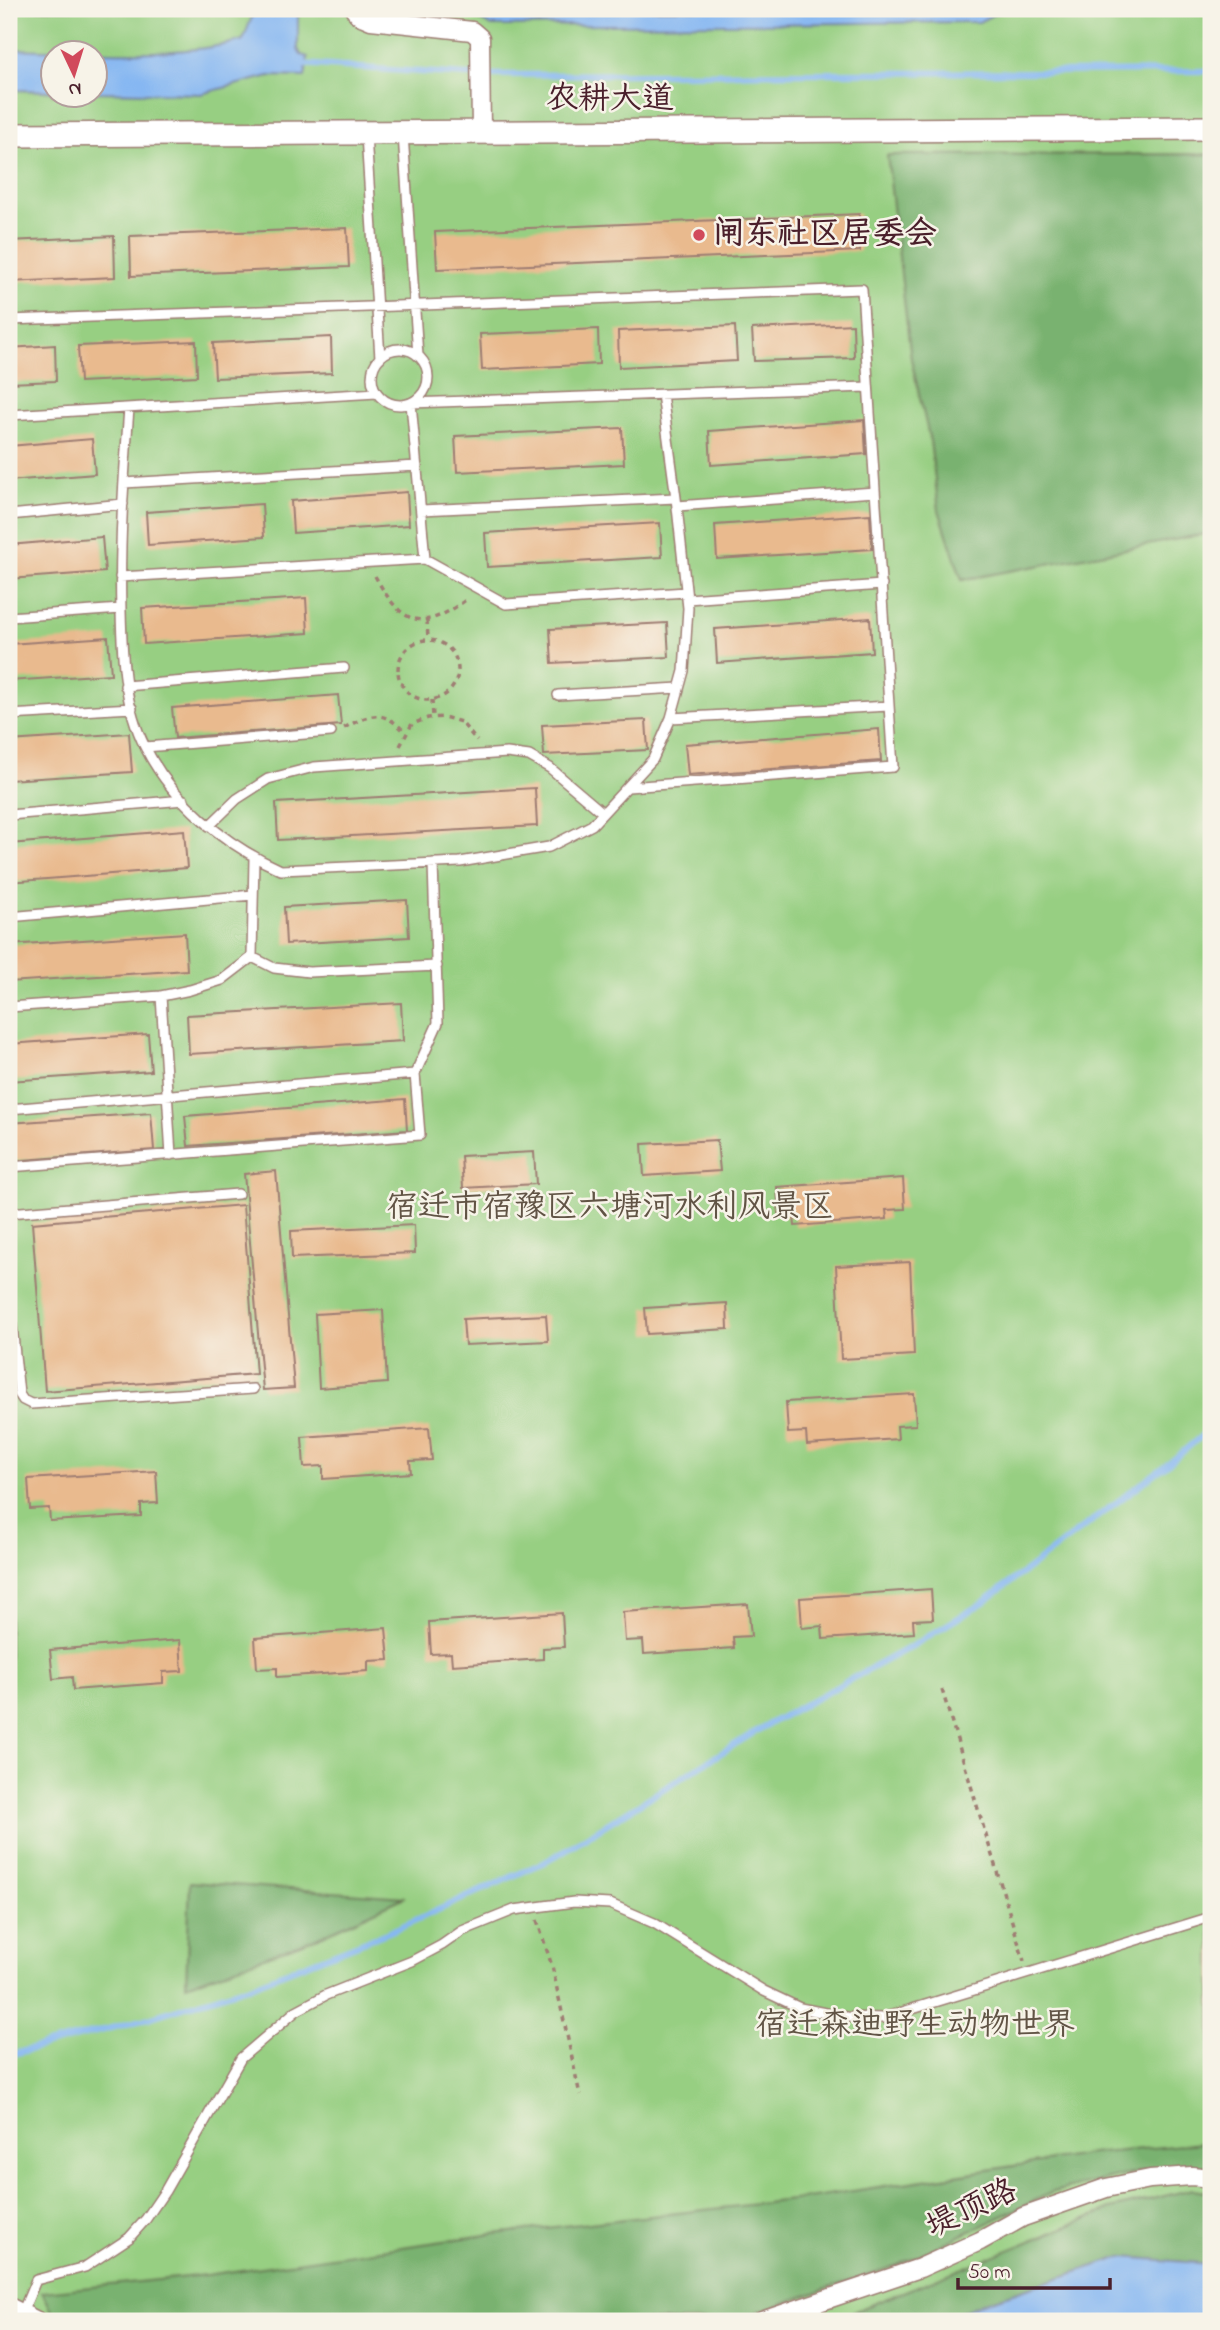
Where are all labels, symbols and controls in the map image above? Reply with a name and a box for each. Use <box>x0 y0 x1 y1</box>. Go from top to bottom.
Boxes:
north arrow <box>38 38 108 108</box>
text: N <box>67 75 82 102</box>
street label: 农耕大道 <box>546 77 674 124</box>
place label: 闸东社区居委会 <box>713 212 937 259</box>
marker: 闸东社区居委会 <box>691 227 707 243</box>
park label: 宿迁市宿豫区六塘河水利风景区 <box>386 1185 834 1232</box>
park label: 宿迁森迪野生动物世界 <box>755 2003 1075 2050</box>
street label: 堤顶路 <box>919 2168 1025 2252</box>
scale bar <box>958 2246 1110 2290</box>
text: 50 m <box>968 2258 1011 2288</box>

